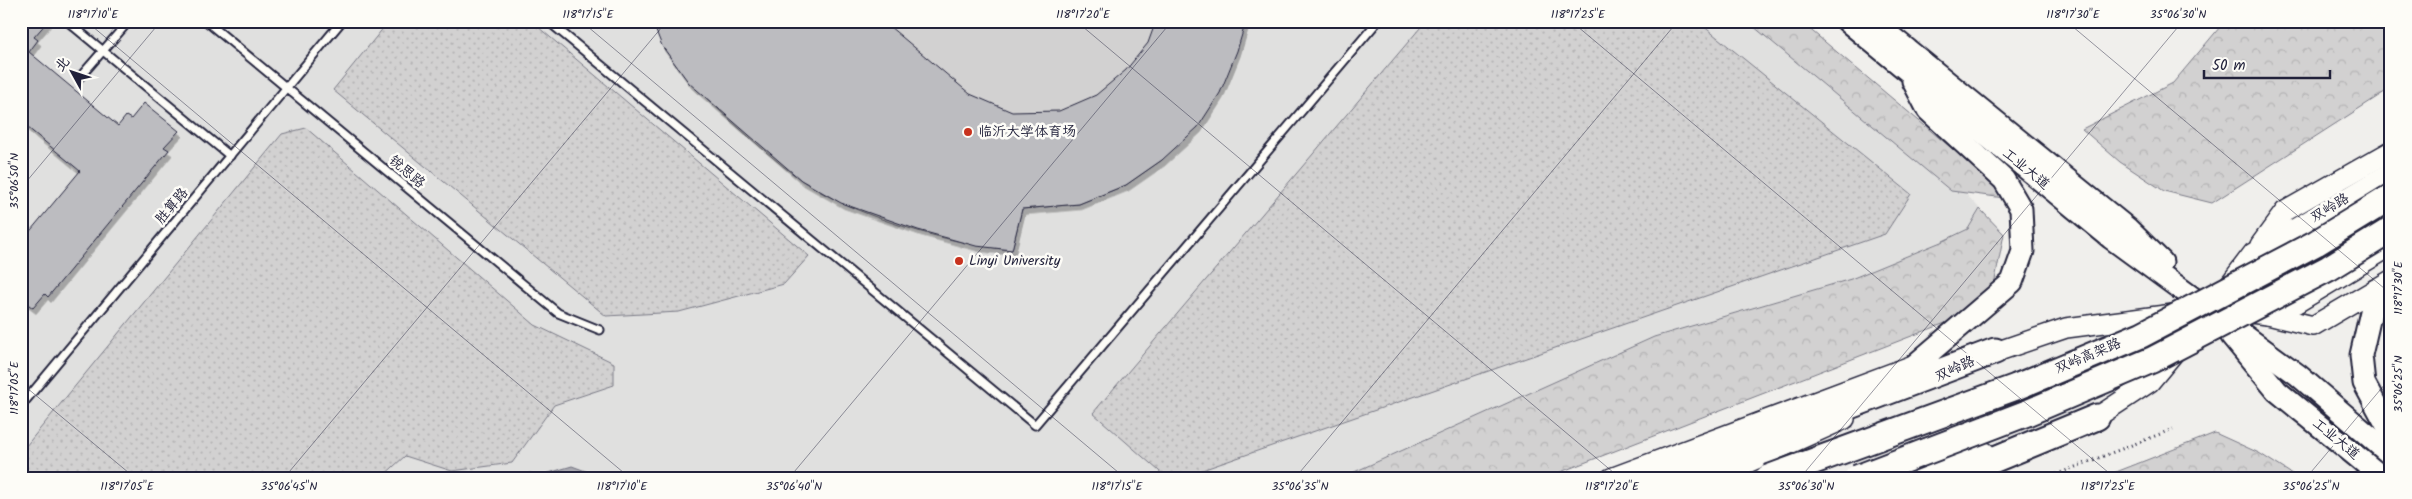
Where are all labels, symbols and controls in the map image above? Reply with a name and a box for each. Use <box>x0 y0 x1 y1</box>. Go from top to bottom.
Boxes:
text: 118°17'10"E <box>68 5 119 24</box>
text: 118°17'15"E <box>562 5 615 24</box>
text: 118°17'20"E <box>1056 5 1111 24</box>
text: 118°17'25"E <box>1551 5 1606 24</box>
text: 118°17'30"E <box>2046 5 2101 24</box>
text: 35°06'30"N <box>2150 5 2206 24</box>
north arrow <box>48 48 98 98</box>
scale bar <box>2204 48 2331 80</box>
text: 北 <box>50 52 76 77</box>
text: 50 m <box>2212 54 2246 78</box>
place label: 临沂大学体育场 <box>978 121 1076 143</box>
marker: 临沂大学体育场 <box>962 126 974 138</box>
street label: 工业大道 <box>1997 143 2055 195</box>
street label: 锐思路 <box>384 150 430 194</box>
text: 35°06'50"N <box>5 153 24 209</box>
street label: 胜算路 <box>150 183 194 229</box>
street label: 双岭路 <box>2306 188 2354 228</box>
place label: Linyi University <box>969 250 1061 272</box>
marker: Linyi University <box>953 255 965 267</box>
text: 118°17'30"E <box>2389 260 2408 315</box>
street label: 双岭高架路 <box>2051 332 2125 380</box>
street label: 双岭路 <box>1931 350 1979 388</box>
text: 35°06'25"N <box>2389 355 2408 413</box>
text: 118°17'05"E <box>5 360 24 415</box>
street label: 工业大道 <box>2307 413 2365 465</box>
text: 118°17'05"E <box>100 477 155 496</box>
text: 35°06'45"N <box>261 477 317 496</box>
text: 118°17'10"E <box>597 477 648 496</box>
text: 35°06'40"N <box>766 477 822 496</box>
text: 118°17'15"E <box>1091 477 1144 496</box>
text: 35°06'35"N <box>1271 477 1329 496</box>
text: 118°17'20"E <box>1585 477 1640 496</box>
text: 35°06'30"N <box>1778 477 1834 496</box>
text: 118°17'25"E <box>2081 477 2136 496</box>
text: 35°06'25"N <box>2282 477 2340 496</box>

